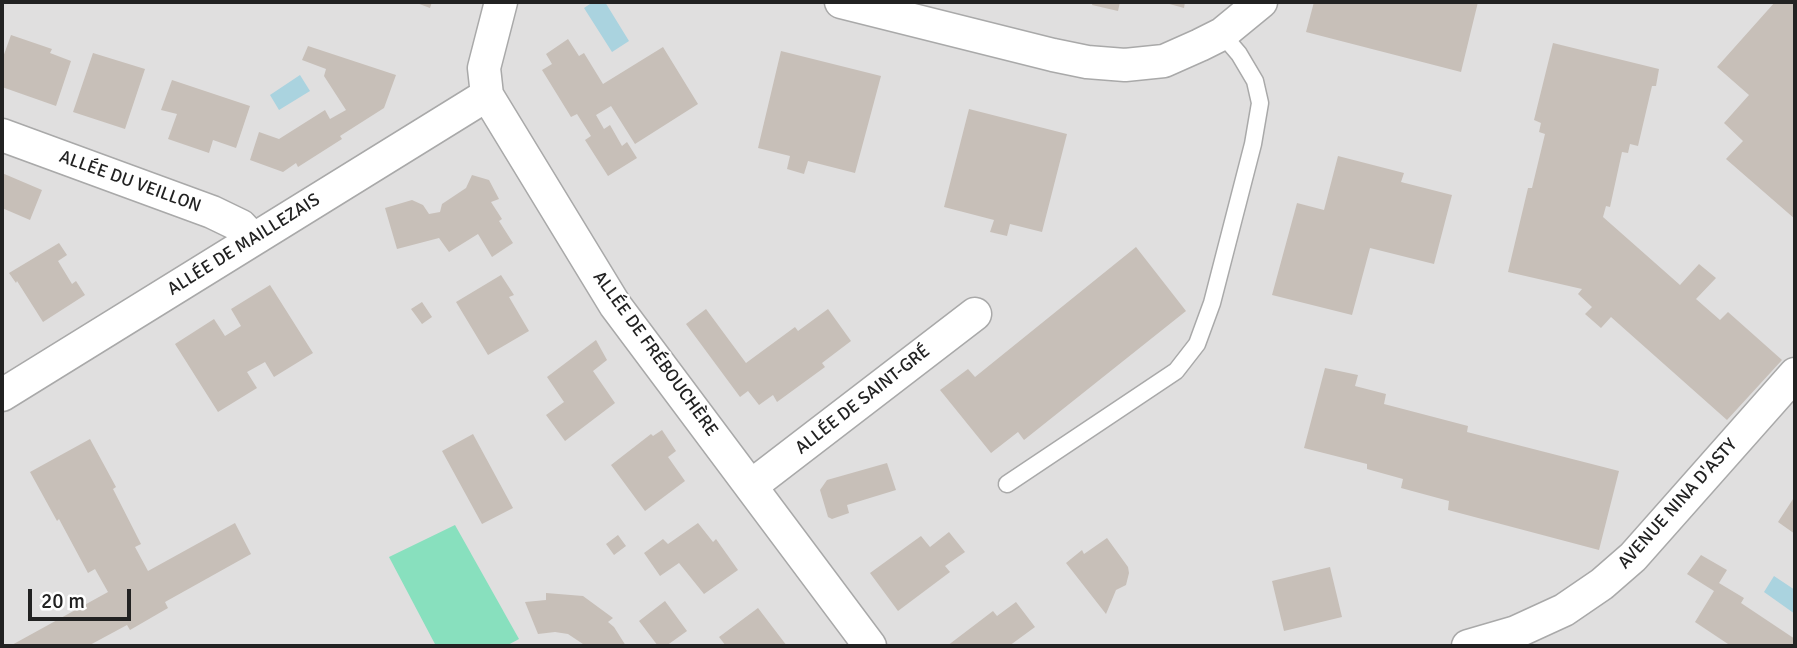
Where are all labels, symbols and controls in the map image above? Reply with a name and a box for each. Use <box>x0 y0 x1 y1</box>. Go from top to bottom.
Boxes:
street label: ALLÉE DU VEILLON <box>56 146 204 218</box>
street label: ALLÉE DE MAILLEZAIS <box>164 189 324 301</box>
street label: ALLÉE DE FRÉBOUCHÈRE <box>588 267 722 441</box>
street label: ALLÉE DE SAINT-GRÉ <box>791 341 935 459</box>
street label: AVENUE NINA D'ASTY <box>1614 435 1742 573</box>
scale bar <box>32 574 135 618</box>
text: 20 m <box>41 588 85 614</box>

